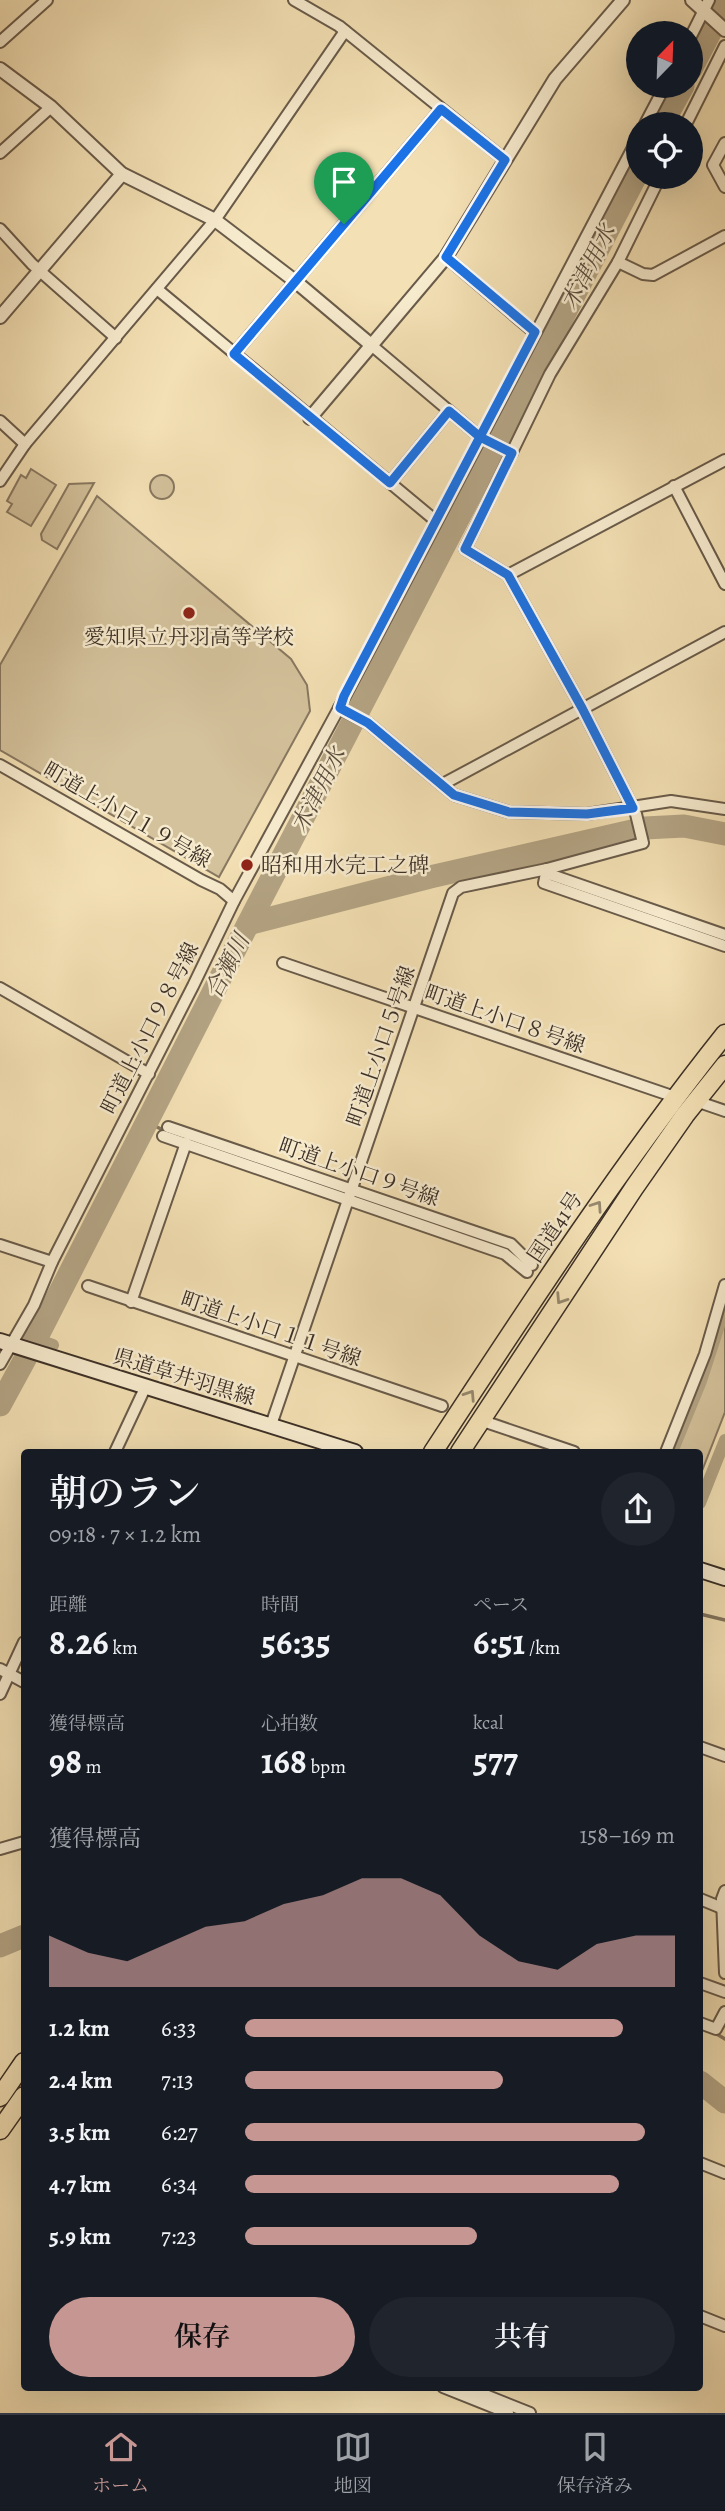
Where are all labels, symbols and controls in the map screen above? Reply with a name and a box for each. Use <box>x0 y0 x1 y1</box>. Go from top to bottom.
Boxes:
north arrow <box>626 21 704 98</box>
map controls <box>626 21 703 189</box>
button: locate <box>626 112 703 189</box>
pin <box>314 152 374 224</box>
icon: arrive <box>325 163 363 201</box>
water label: 木津用水 <box>554 217 624 315</box>
marker: 愛知県立丹羽高等学校 <box>181 605 197 621</box>
place label: 愛知県立丹羽高等学校 <box>84 623 294 651</box>
water label: 木津用水 <box>284 740 354 838</box>
street label: 町道上小口１９号線 <box>38 756 216 874</box>
place label: 昭和用水完工之碑 <box>261 851 429 879</box>
marker: 昭和用水完工之碑 <box>239 857 255 873</box>
water label: 合瀬川 <box>198 926 258 1004</box>
street label: 町道上小口９８号線 <box>95 937 205 1119</box>
street label: 町道上小口５号線 <box>340 962 422 1130</box>
street label: 町道上小口８号線 <box>421 978 589 1060</box>
street label: 町道上小口９号線 <box>275 1131 443 1213</box>
street label: 国道41号 <box>521 1186 589 1268</box>
one-way arrow <box>589 1201 602 1214</box>
street label: 町道上小口１１号線 <box>177 1285 365 1373</box>
one-way arrow <box>556 1291 569 1304</box>
street label: 県道草井羽黒線 <box>110 1342 258 1412</box>
one-way arrow <box>462 1390 475 1403</box>
text: 朝のラン <box>49 1467 201 1519</box>
button: share <box>601 1472 675 1546</box>
text: 09:18 · 7 × 1.2 km <box>49 1519 201 1550</box>
text: 距離 <box>49 1592 87 1618</box>
text: 時間 <box>261 1592 299 1618</box>
text: ペース <box>473 1592 529 1618</box>
text: 8.26 <box>49 1618 109 1666</box>
text: 56:35 <box>261 1618 331 1666</box>
text: 6:51 <box>473 1618 525 1666</box>
text: km <box>109 1635 138 1661</box>
text: /km <box>525 1635 560 1661</box>
text: kcal <box>473 1710 503 1736</box>
text: 獲得標高 <box>49 1711 125 1737</box>
text: 心拍数 <box>261 1711 318 1737</box>
text: 577 <box>473 1736 518 1784</box>
text: 98 <box>49 1737 82 1785</box>
text: 168 <box>261 1737 307 1785</box>
text: m <box>82 1754 102 1780</box>
text: bpm <box>307 1754 346 1780</box>
text: 158–169 m <box>579 1820 675 1851</box>
text: 獲得標高 <box>49 1823 141 1854</box>
text: 1.2 km <box>49 2013 110 2044</box>
text: 6:33 <box>161 2013 196 2044</box>
text: 2.4 km <box>49 2065 112 2096</box>
text: 7:13 <box>161 2065 194 2096</box>
text: 3.5 km <box>49 2117 110 2148</box>
text: 6:27 <box>161 2117 198 2148</box>
text: 4.7 km <box>49 2169 111 2200</box>
text: 6:34 <box>161 2169 197 2200</box>
text: 5.9 km <box>49 2221 111 2252</box>
text: 7:23 <box>161 2221 197 2252</box>
button: 保存 <box>49 2297 355 2377</box>
button: 共有 <box>369 2297 675 2377</box>
tab: ホーム <box>92 2428 149 2499</box>
tab: 地図 <box>334 2428 372 2499</box>
tab: 保存済み <box>557 2428 633 2499</box>

